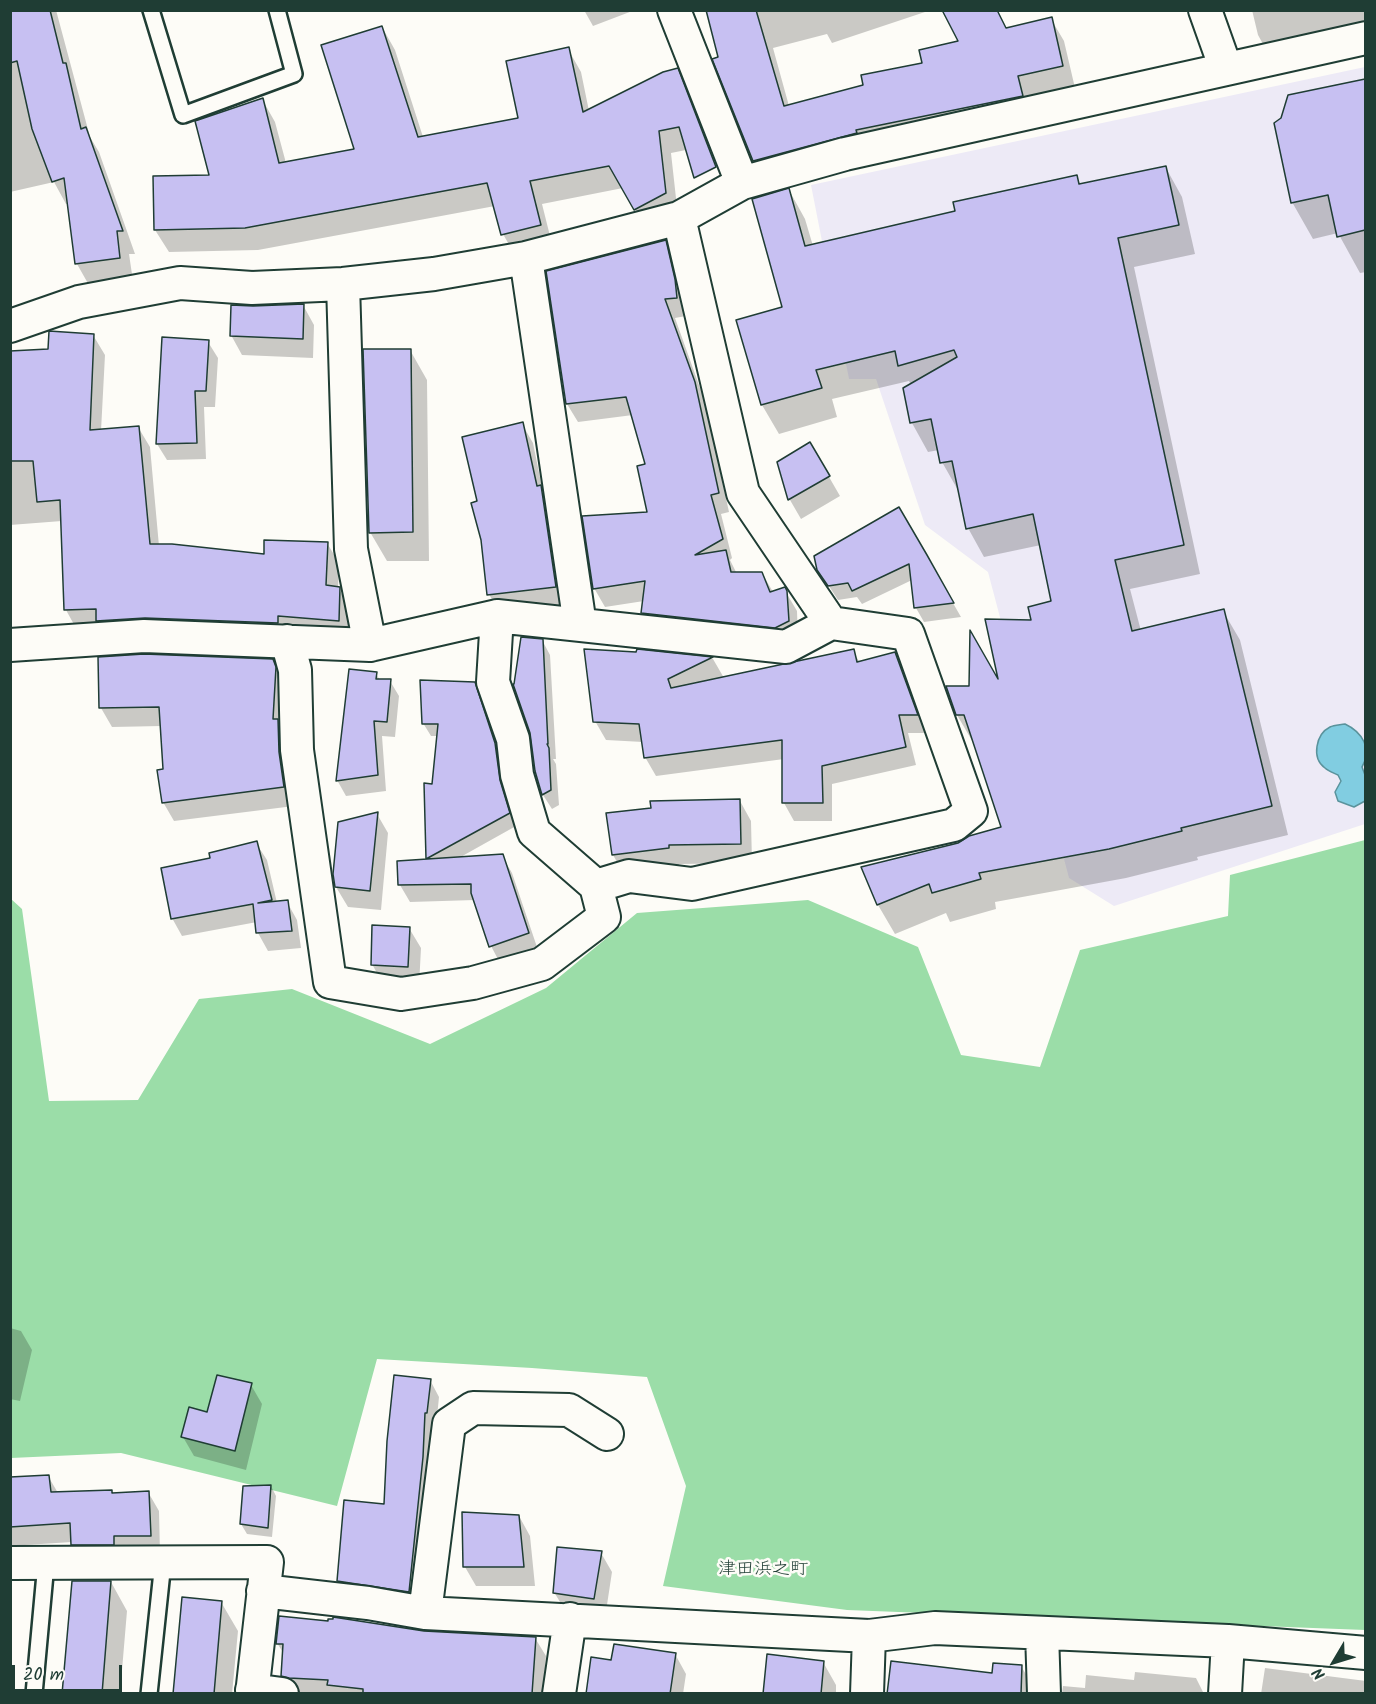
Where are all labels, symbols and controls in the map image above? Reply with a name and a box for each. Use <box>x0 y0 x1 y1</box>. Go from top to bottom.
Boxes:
district label: 津田浜之町 <box>718 1560 808 1582</box>
north arrow <box>1304 1632 1364 1692</box>
scale bar <box>15 1653 124 1691</box>
text: 20 m <box>23 1661 64 1690</box>
text: N <box>1306 1662 1332 1685</box>

